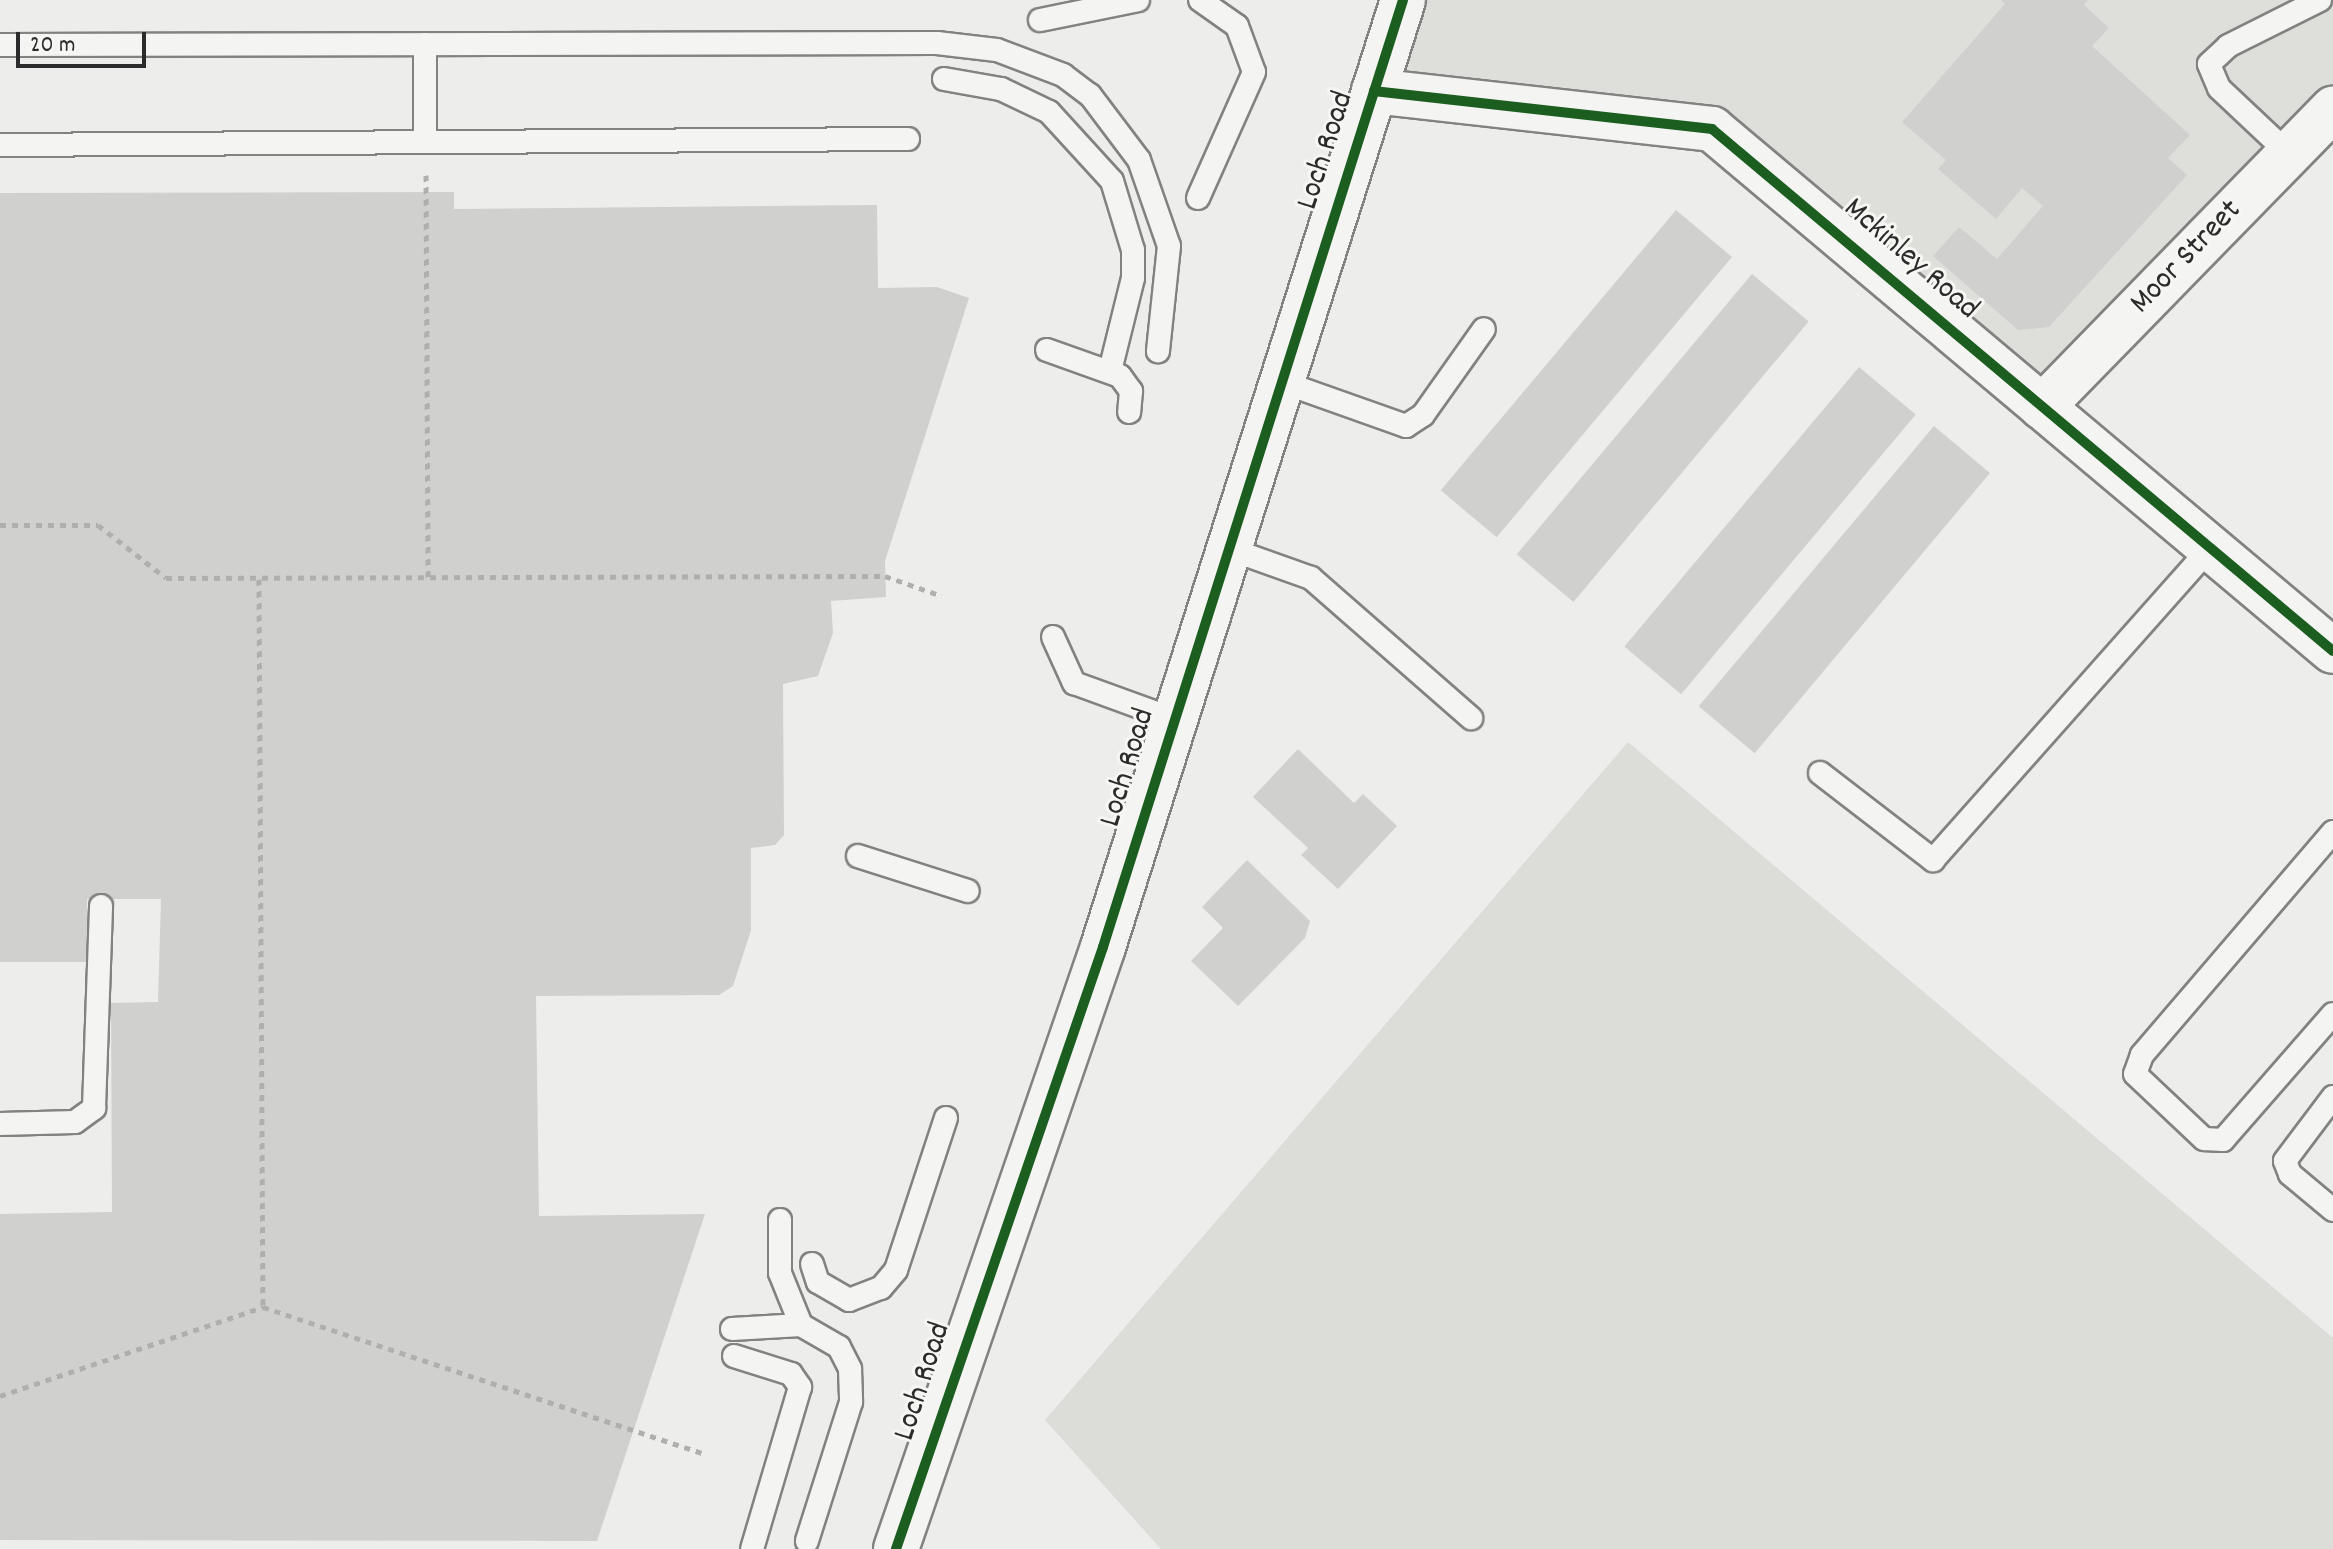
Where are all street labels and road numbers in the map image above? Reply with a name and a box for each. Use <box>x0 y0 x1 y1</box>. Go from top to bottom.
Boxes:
street label: Loch Road <box>1290 87 1364 215</box>
street label: Mckinley Road <box>1834 191 1986 329</box>
street label: Moor Street <box>2123 193 2251 323</box>
street label: Loch Road <box>1093 704 1165 832</box>
street label: Loch Road <box>887 1318 961 1446</box>

